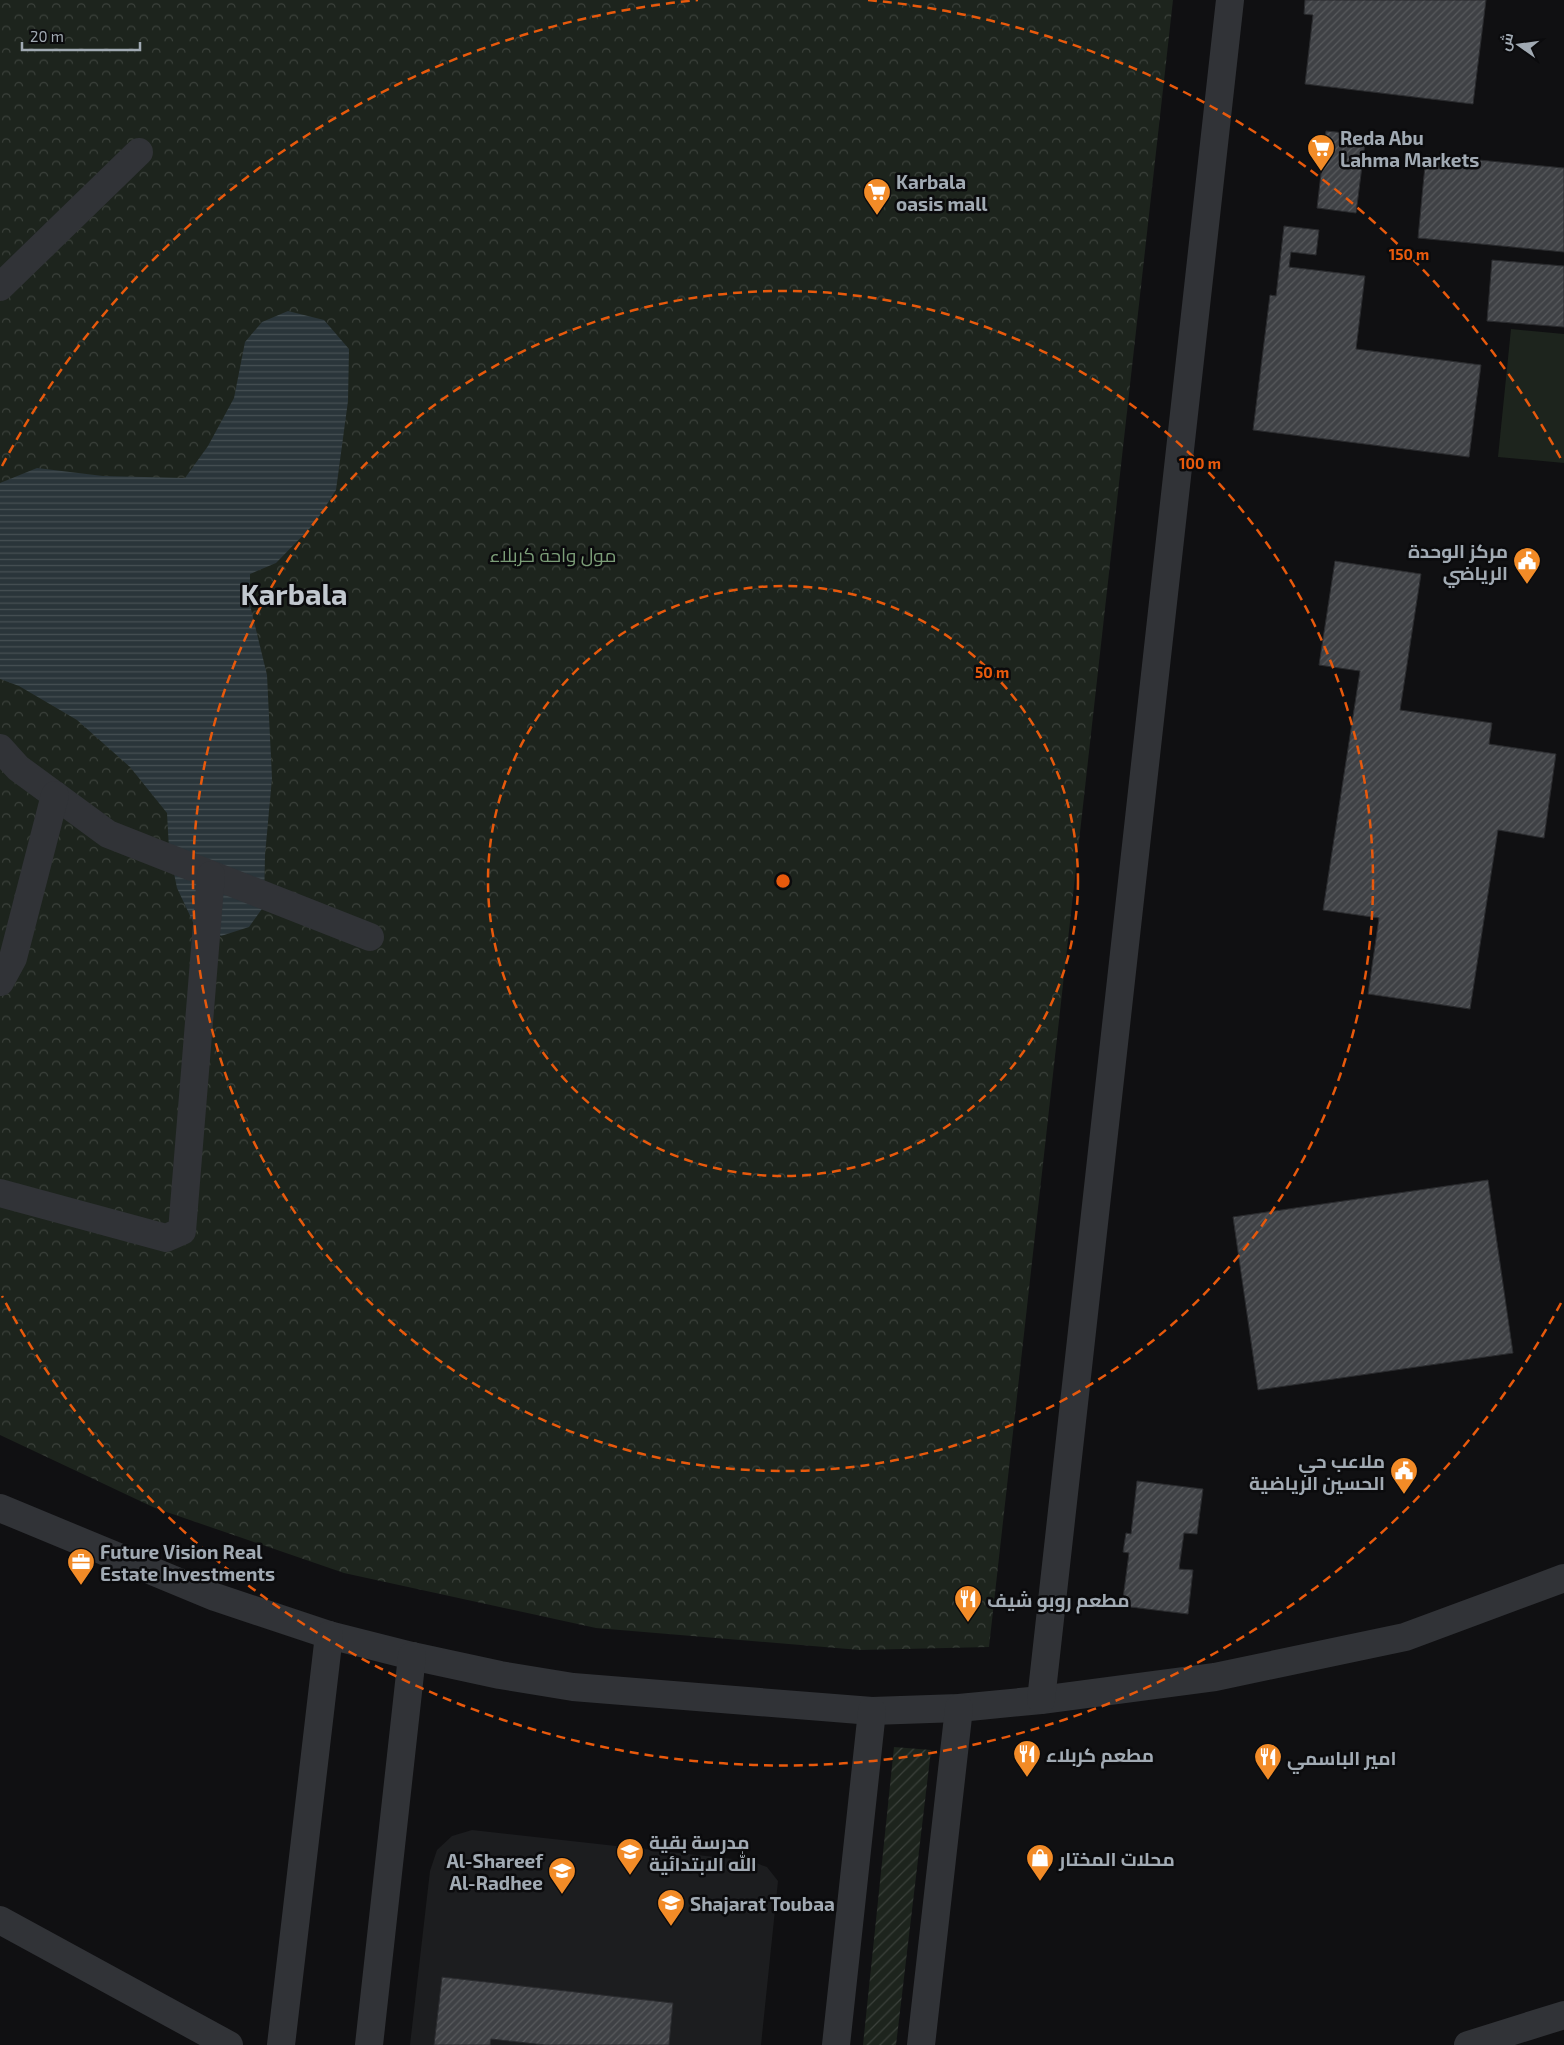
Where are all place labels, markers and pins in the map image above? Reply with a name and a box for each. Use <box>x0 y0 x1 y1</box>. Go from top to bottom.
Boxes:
place label: Reda Abu Lahma Markets <box>1340 126 1479 171</box>
supermarket icon: Reda Abu Lahma Markets <box>1306 133 1336 172</box>
place label: Karbala oasis mall <box>896 170 988 215</box>
supermarket icon: Karbala oasis mall <box>862 177 892 216</box>
place label: مركز الوحدة الرياضي <box>1408 539 1508 588</box>
public building icon: مركز الوحدة الرياضي <box>1512 546 1542 585</box>
centre of rings <box>774 872 792 890</box>
place label: ملاعب حي الحسين الرياضية <box>1249 1449 1385 1495</box>
public building icon: ملاعب حي الحسين الرياضية <box>1389 1456 1419 1495</box>
place label: Future Vision Real Estate Investments <box>100 1540 275 1585</box>
office icon: Future Vision Real Estate Investments <box>66 1547 96 1586</box>
restaurant icon: مطعم روبو شيف <box>953 1584 983 1623</box>
place label: مطعم روبو شيف <box>987 1588 1130 1614</box>
restaurant icon: مطعم كربلاء <box>1012 1739 1042 1778</box>
restaurant icon: امير الباسمي <box>1253 1742 1283 1781</box>
place label: مطعم كربلاء <box>1046 1743 1154 1769</box>
place label: امير الباسمي <box>1287 1746 1397 1774</box>
place label: مدرسة بقية الله الابتدائية <box>649 1830 757 1875</box>
school or university icon: مدرسة بقية الله الابتدائية <box>615 1837 645 1876</box>
shop icon: محلات المختار <box>1025 1843 1055 1882</box>
place label: محلات المختار <box>1058 1847 1175 1871</box>
place label: Al-Shareef Al-Radhee <box>446 1849 544 1894</box>
school or university icon: Al-Shareef Al-Radhee <box>547 1856 577 1895</box>
school or university icon: Shajarat Toubaa <box>656 1888 686 1927</box>
place label: Shajarat Toubaa <box>690 1892 835 1915</box>

